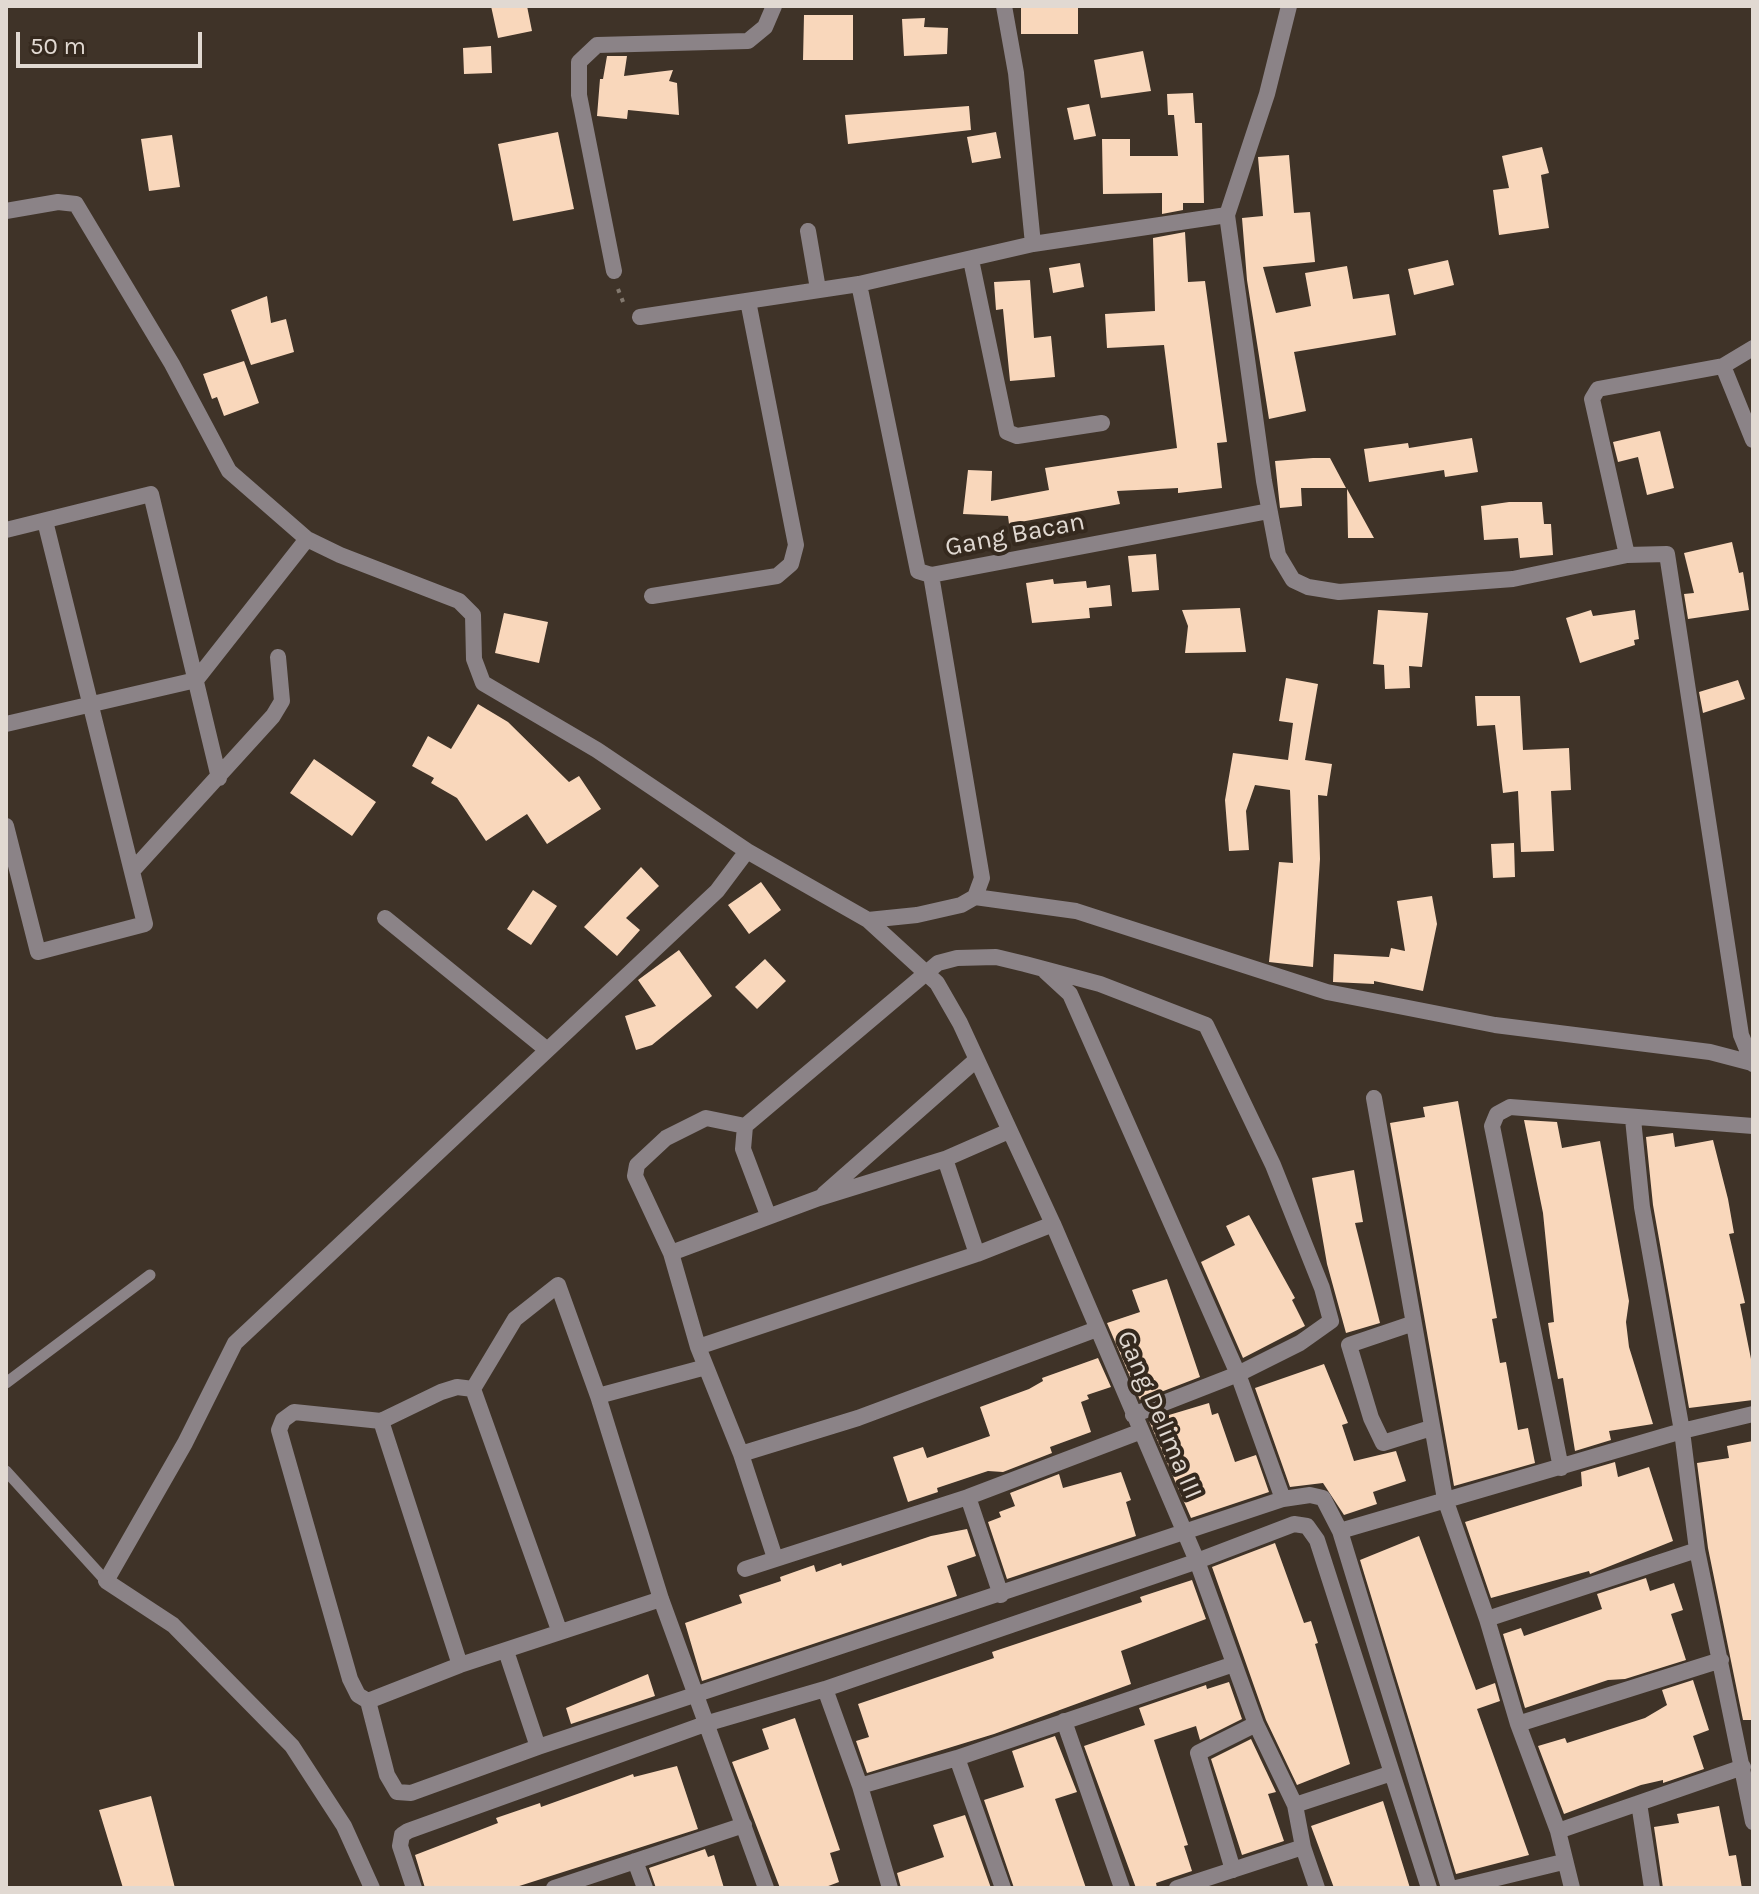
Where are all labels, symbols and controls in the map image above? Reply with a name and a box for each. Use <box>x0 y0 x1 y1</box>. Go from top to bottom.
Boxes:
scale bar <box>20 16 206 66</box>
text: 50 m <box>30 32 86 60</box>
street label: Gang Bacan <box>943 506 1087 564</box>
street label: Gang Delima III <box>1110 1326 1208 1504</box>

